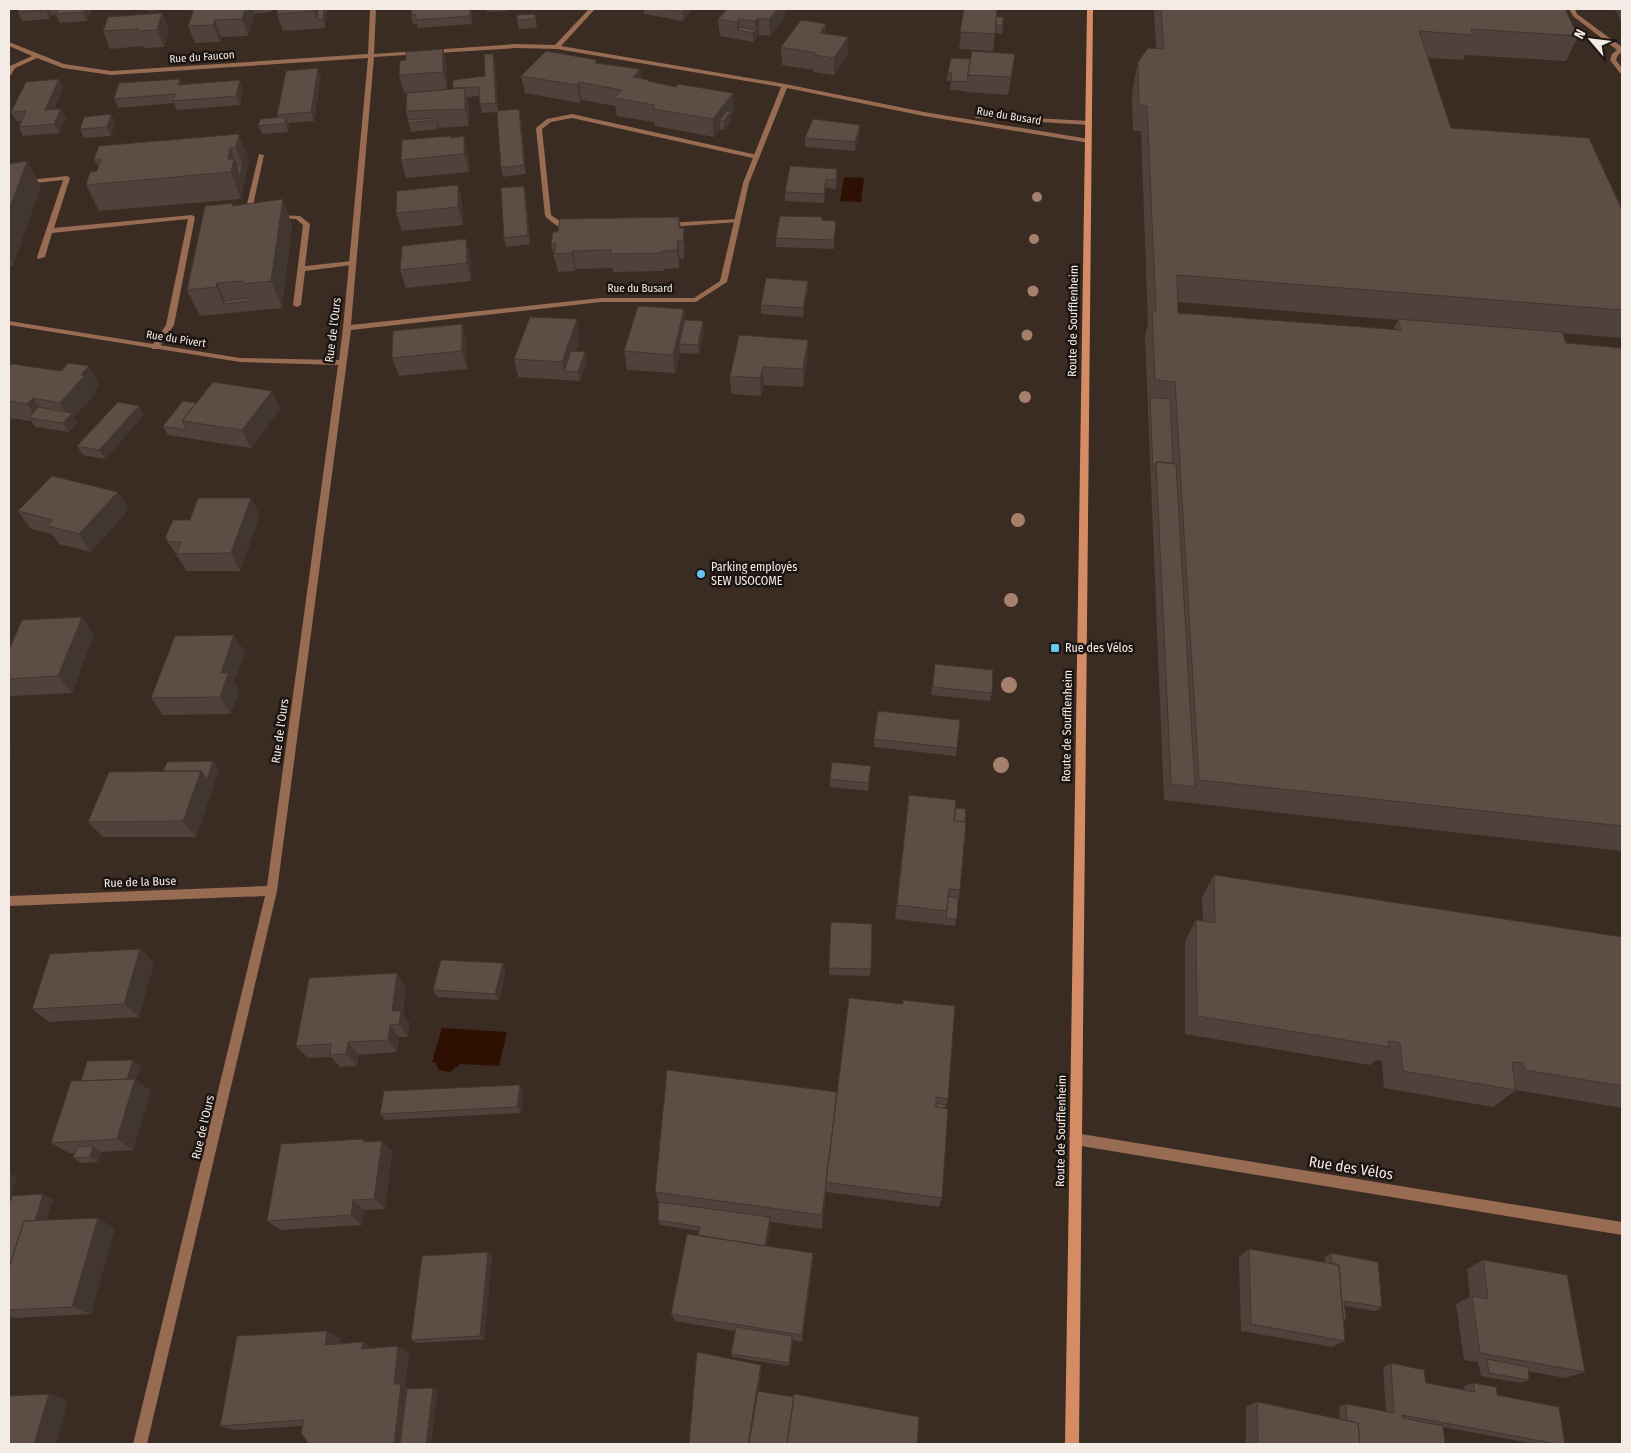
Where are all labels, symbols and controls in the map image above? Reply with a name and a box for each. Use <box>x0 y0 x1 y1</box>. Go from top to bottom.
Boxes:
north arrow <box>1566 15 1616 65</box>
text: N <box>1570 26 1589 42</box>
street label: Rue du Faucon <box>169 48 235 66</box>
street label: Rue du Busard <box>976 104 1042 128</box>
street label: Route de Soufflenheim <box>1065 265 1081 377</box>
street label: Rue du Busard <box>607 282 673 295</box>
street label: Rue de l'Ours <box>322 297 344 363</box>
street label: Rue du Pivert <box>145 328 207 350</box>
place label: Parking employés SEW USOCOME <box>711 560 797 588</box>
marker: Parking employés SEW USOCOME <box>695 568 707 580</box>
place label: Rue des Vélos <box>1065 641 1133 655</box>
marker: Rue des Vélos <box>1049 642 1061 654</box>
street label: Route de Soufflenheim <box>1059 670 1075 782</box>
street label: Rue de l'Ours <box>269 698 291 764</box>
street label: Rue de la Buse <box>104 874 177 890</box>
street label: Route de Soufflenheim <box>1053 1075 1069 1187</box>
street label: Rue de l'Ours <box>189 1094 217 1160</box>
street label: Rue des Vélos <box>1308 1152 1394 1184</box>

